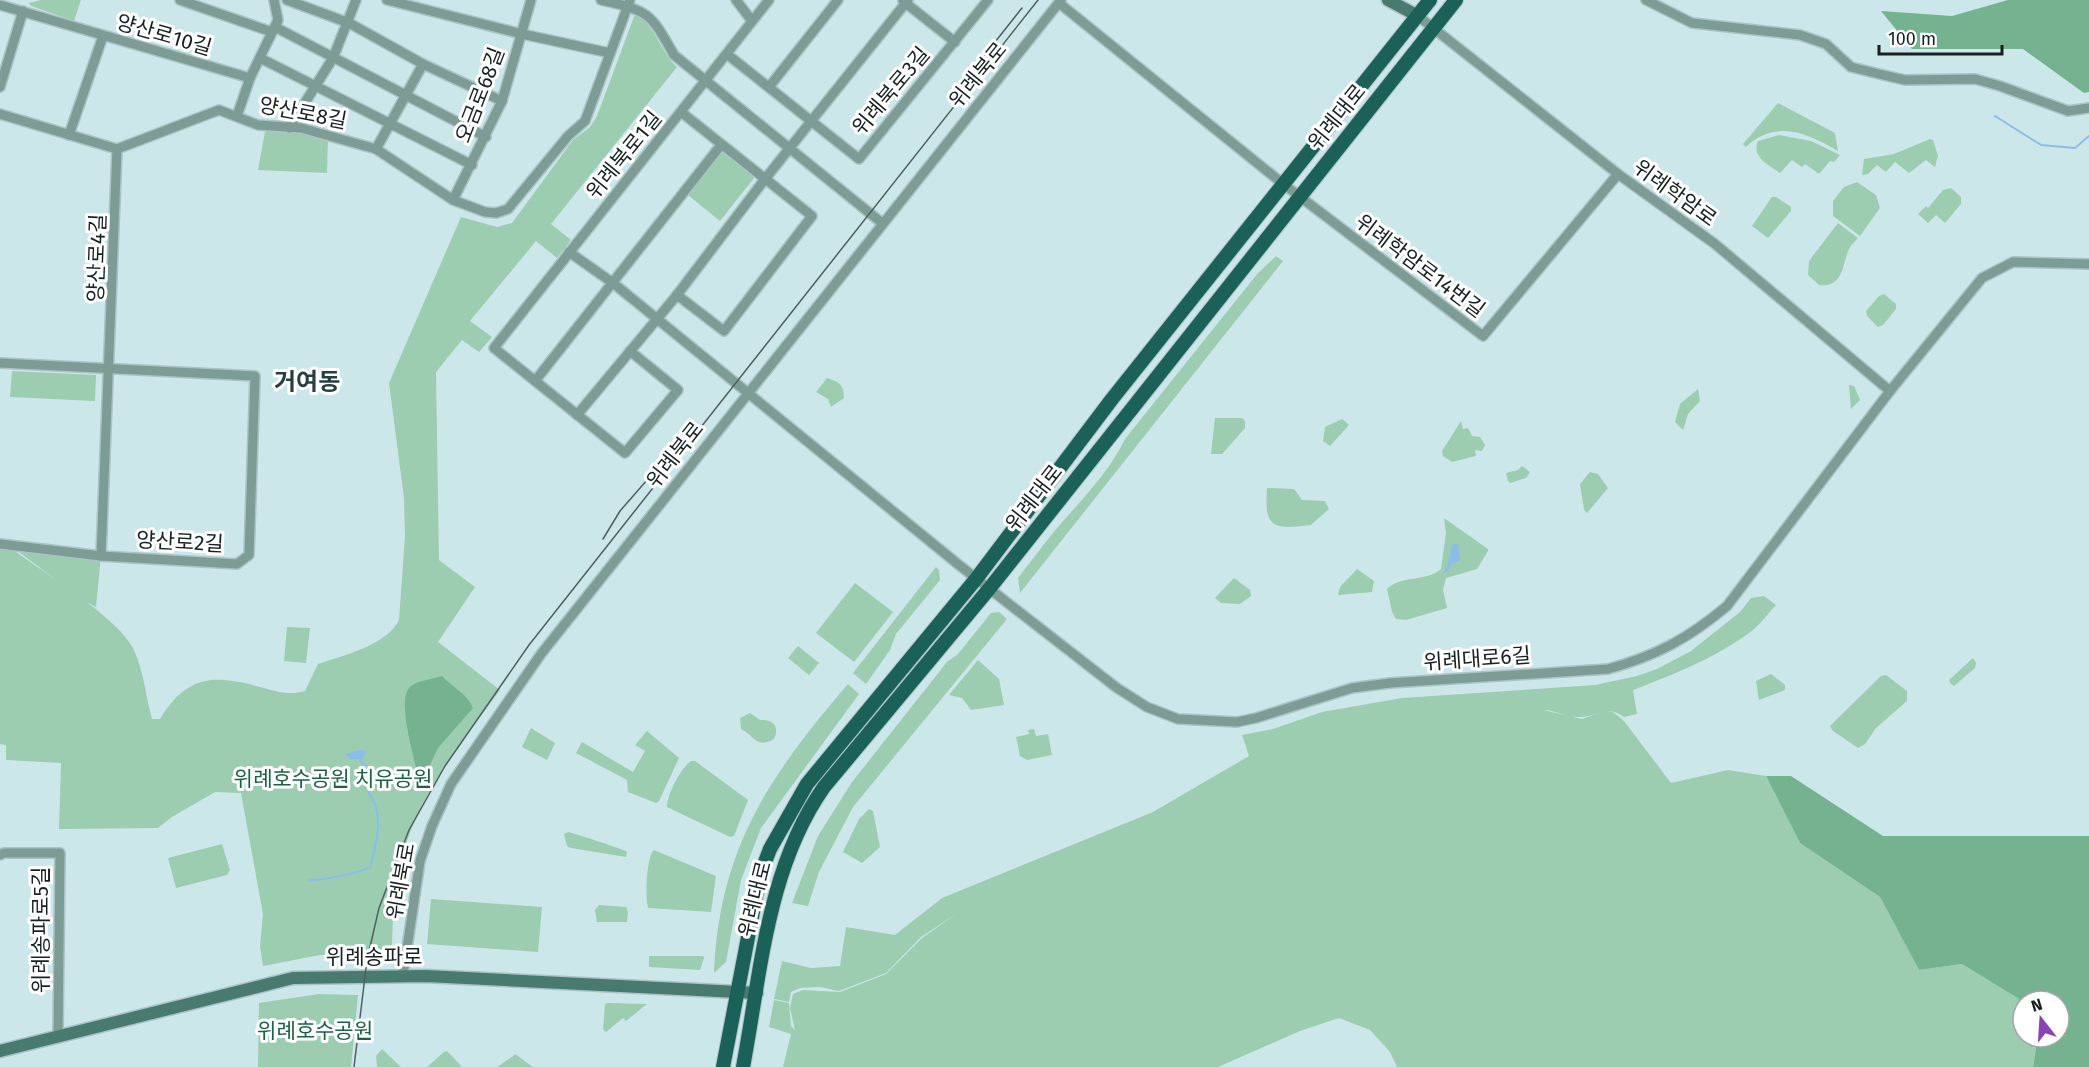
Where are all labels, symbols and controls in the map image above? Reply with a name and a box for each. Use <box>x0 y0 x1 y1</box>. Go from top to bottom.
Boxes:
street label: 양산로10길 <box>113 9 215 61</box>
scale bar <box>1879 18 2002 56</box>
text: 100 m <box>1888 28 1936 50</box>
street label: 위례북로 <box>944 37 1012 113</box>
street label: 위례북로3길 <box>847 42 935 140</box>
street label: 오금로68길 <box>450 44 510 146</box>
street label: 위례대로 <box>1303 79 1371 155</box>
street label: 양산로8길 <box>257 92 349 134</box>
street label: 위례북로1길 <box>581 106 667 204</box>
street label: 위례학암로 <box>1628 154 1722 232</box>
street label: 위례학암로14번길 <box>1350 209 1490 323</box>
street label: 양산로4길 <box>82 213 112 303</box>
district label: 거여동 <box>274 368 340 396</box>
street label: 위례북로 <box>641 417 709 493</box>
street label: 위례대로 <box>1000 460 1068 536</box>
street label: 양산로2길 <box>136 527 224 557</box>
street label: 위례대로6길 <box>1422 642 1532 676</box>
park label: 위례호수공원 치유공원 <box>234 766 432 792</box>
street label: 위례북로 <box>381 841 421 921</box>
street label: 위례대로 <box>733 858 777 940</box>
street label: 위례송파로5길 <box>28 867 54 993</box>
street label: 위례송파로 <box>326 944 422 970</box>
north arrow <box>2011 989 2071 1049</box>
text: N <box>2029 994 2045 1016</box>
park label: 위례호수공원 <box>257 1018 373 1044</box>

